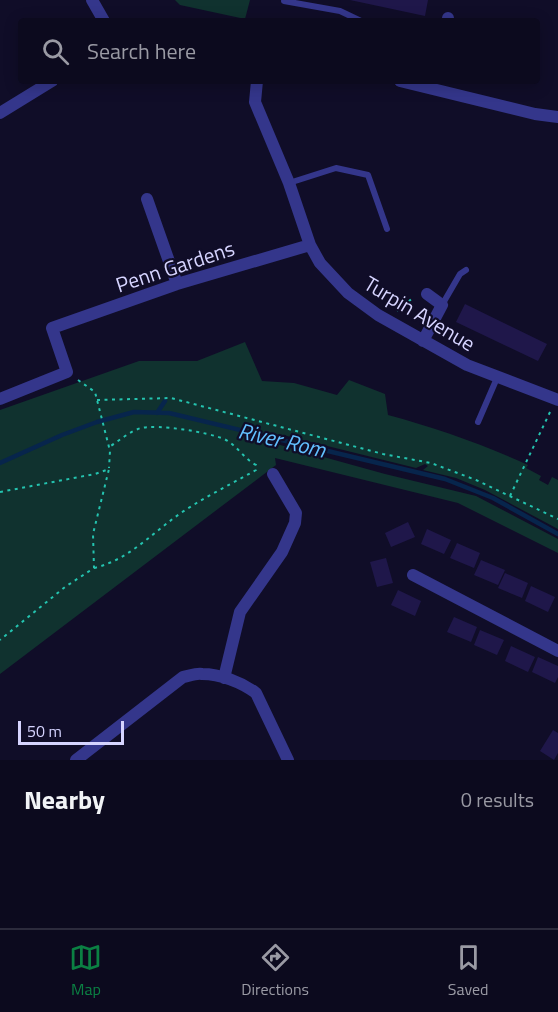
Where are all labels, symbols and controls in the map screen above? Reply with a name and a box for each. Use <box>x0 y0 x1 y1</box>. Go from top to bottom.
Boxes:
search box <box>18 18 540 84</box>
text: Search here <box>87 34 196 68</box>
icon: search <box>39 35 72 68</box>
street label: Penn Gardens <box>111 232 239 300</box>
street label: Turpin Avenue <box>358 267 482 359</box>
water label: River Rom <box>235 413 330 467</box>
scale bar <box>18 718 124 746</box>
text: 50 m <box>27 719 62 743</box>
text: Nearby <box>24 780 105 819</box>
text: 0 results <box>461 784 534 815</box>
tab: Map <box>69 941 102 1001</box>
tab: Directions <box>241 941 309 1001</box>
tab: Saved <box>448 941 489 1001</box>

